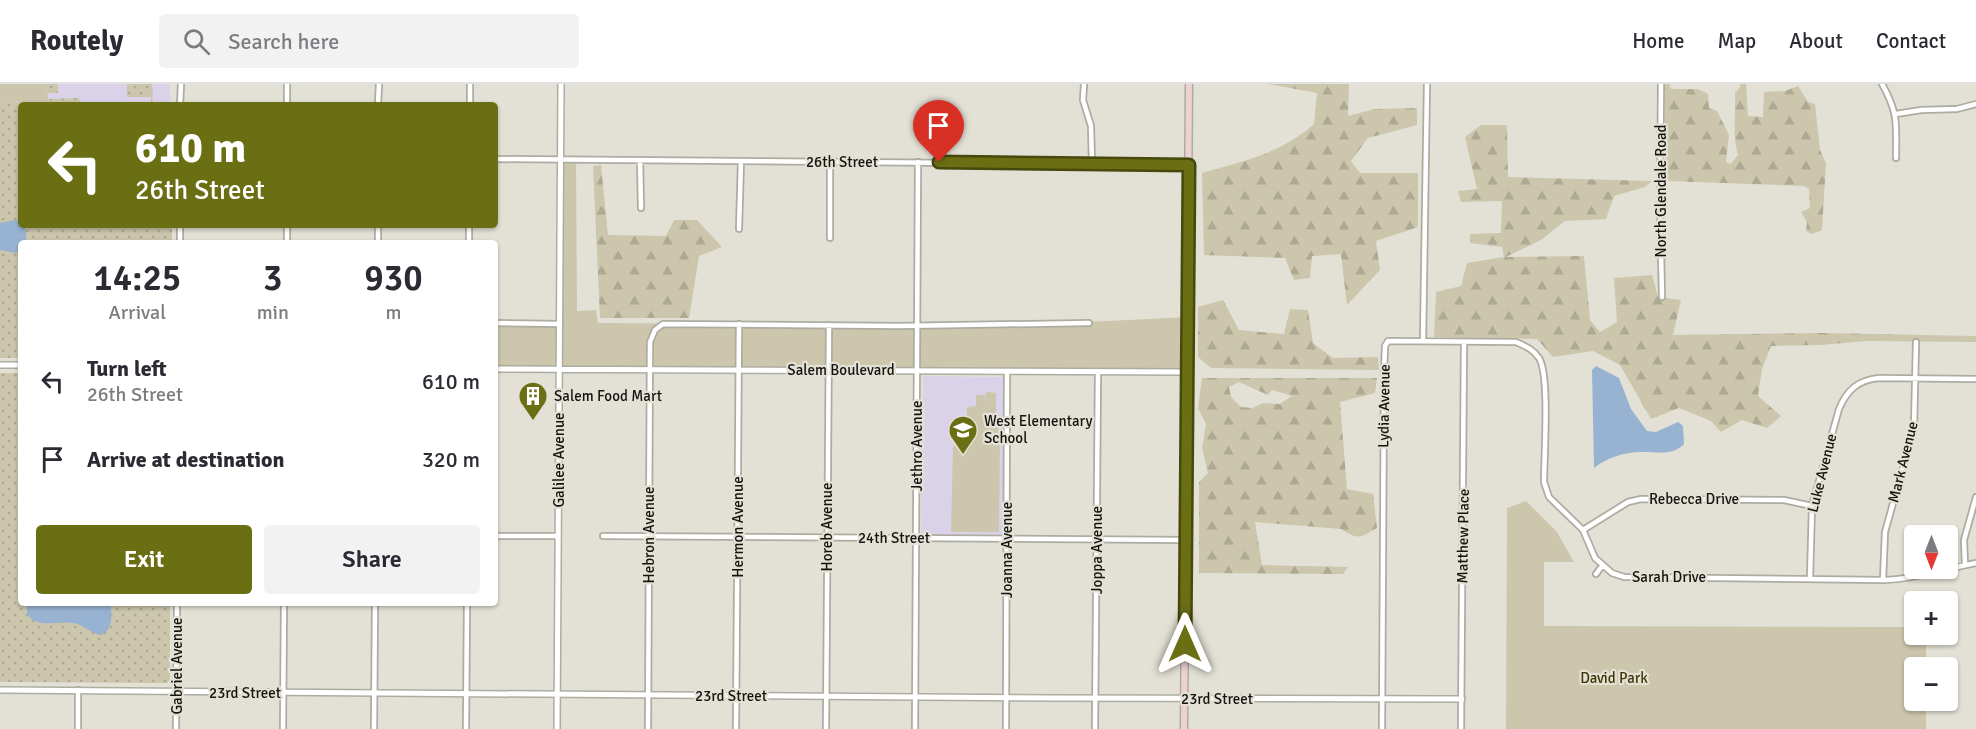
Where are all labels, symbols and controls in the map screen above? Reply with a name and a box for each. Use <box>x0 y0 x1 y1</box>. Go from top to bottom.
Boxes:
search box <box>159 14 579 68</box>
text: Routely <box>30 24 123 58</box>
icon: search <box>180 25 213 58</box>
text: Search here <box>228 28 339 55</box>
text: Home <box>1632 28 1685 54</box>
text: Map <box>1718 28 1756 54</box>
text: About <box>1789 28 1843 54</box>
text: Contact <box>1876 28 1946 54</box>
pin <box>913 100 964 162</box>
icon: arrive <box>922 109 955 142</box>
text: 610 m <box>135 123 246 174</box>
street label: North Glendale Road <box>1652 125 1670 257</box>
icon: left <box>36 126 114 204</box>
street label: 26th Street <box>806 153 878 171</box>
text: 26th Street <box>135 174 265 207</box>
text: 14:25 <box>93 256 181 301</box>
text: 3 <box>263 256 283 301</box>
text: 930 <box>364 256 423 301</box>
text: Arrival <box>109 300 166 325</box>
text: min <box>257 300 289 325</box>
text: m <box>385 300 401 325</box>
text: Turn left <box>87 355 167 382</box>
street label: Salem Boulevard <box>787 361 895 379</box>
street label: Lydia Avenue <box>1374 364 1394 448</box>
icon: left <box>36 365 69 398</box>
text: 610 m <box>422 368 480 395</box>
building icon: Salem Food Mart <box>517 380 549 422</box>
text: 26th Street <box>87 382 183 407</box>
place label: Salem Food Mart <box>554 387 662 405</box>
street label: Jethro Avenue <box>908 401 926 491</box>
street label: Galilee Avenue <box>550 412 568 508</box>
place label: West Elementary School <box>984 412 1092 447</box>
school or university icon: West Elementary School <box>947 414 979 456</box>
street label: Mark Avenue <box>1884 420 1922 504</box>
street label: Luke Avenue <box>1804 432 1840 514</box>
icon: arrive <box>36 443 69 476</box>
text: Arrive at destination <box>87 446 284 473</box>
text: 320 m <box>422 446 480 473</box>
street label: Hermon Avenue <box>729 476 747 578</box>
street label: Horeb Avenue <box>818 483 836 571</box>
street label: Hebron Avenue <box>640 487 658 583</box>
street label: Matthew Place <box>1453 489 1473 583</box>
street label: Rebecca Drive <box>1649 490 1739 508</box>
street label: Joanna Avenue <box>998 502 1016 598</box>
street label: Joppa Avenue <box>1088 506 1106 594</box>
button: Exit <box>36 525 252 594</box>
button: Share <box>264 525 480 594</box>
north arrow <box>1904 525 1958 579</box>
map controls <box>1904 525 1958 711</box>
street label: 24th Street <box>858 529 930 547</box>
street label: Sarah Drive <box>1632 568 1706 586</box>
button: + <box>1904 591 1958 645</box>
position arrow <box>1153 612 1217 676</box>
street label: Gabriel Avenue <box>168 617 186 715</box>
button: − <box>1904 657 1958 711</box>
park label: David Park <box>1580 669 1648 687</box>
street label: 23rd Street <box>209 684 281 702</box>
street label: 23rd Street <box>695 687 767 705</box>
street label: 23rd Street <box>1181 690 1253 708</box>

